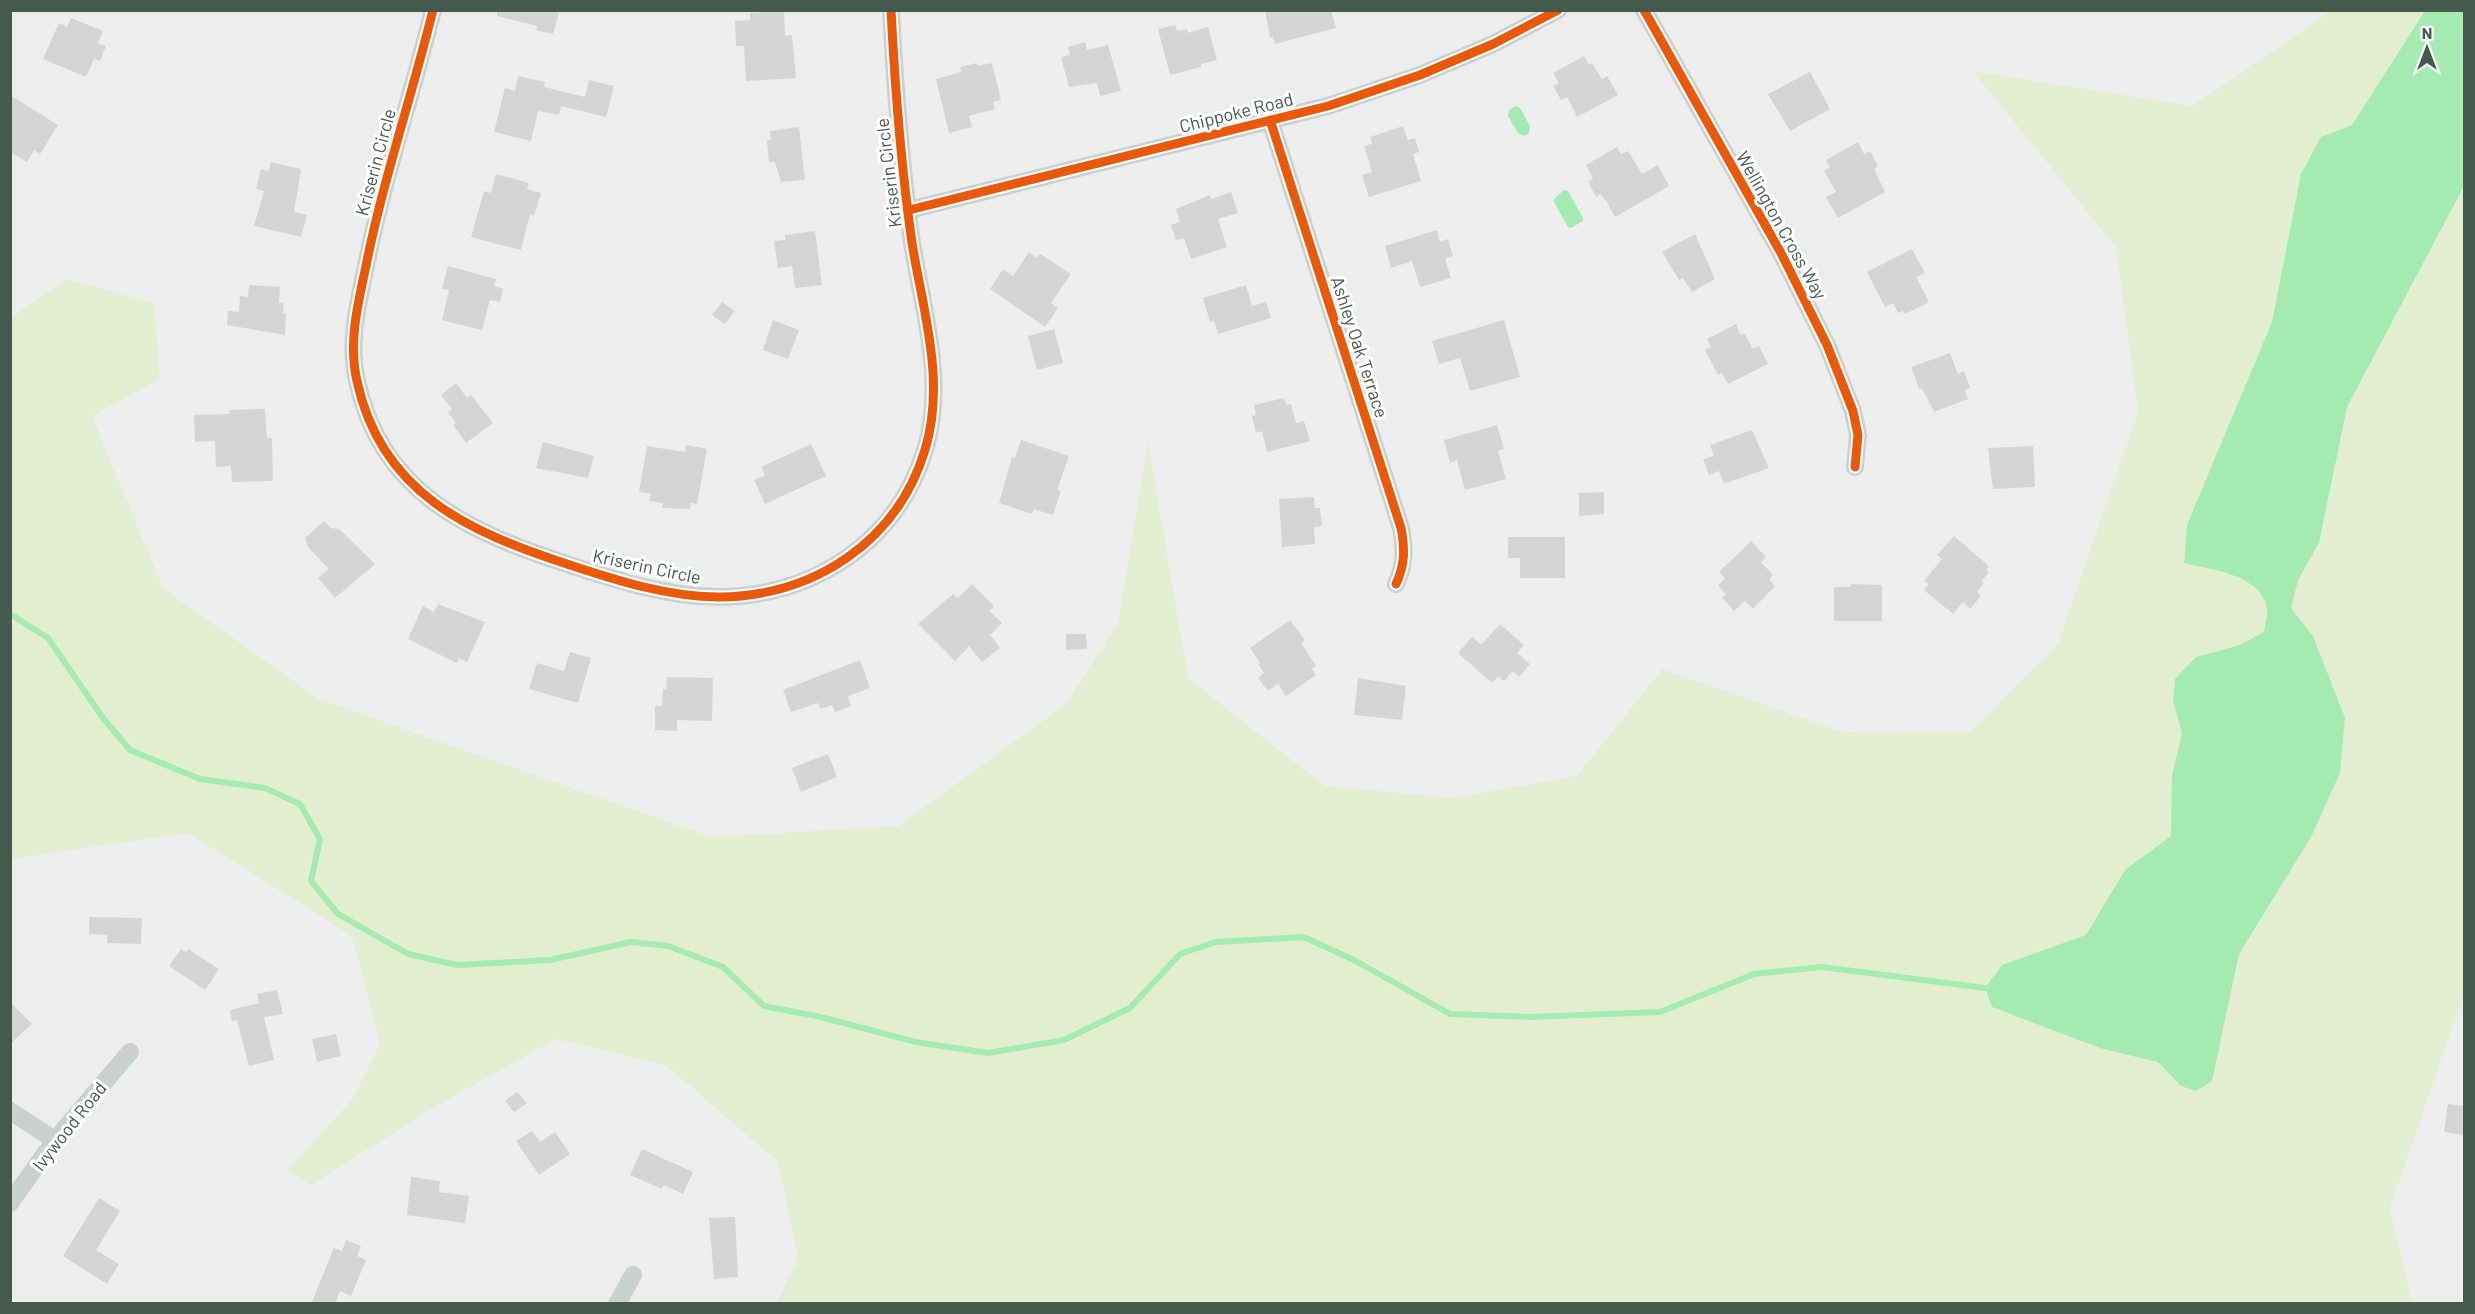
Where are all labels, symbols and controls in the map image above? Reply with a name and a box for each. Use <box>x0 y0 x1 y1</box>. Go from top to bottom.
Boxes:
north arrow <box>2397 18 2457 78</box>
text: N <box>2422 23 2432 42</box>
street label: Chippoke Road <box>1177 87 1295 137</box>
street label: Kriserin Circle <box>350 106 400 218</box>
street label: Kriserin Circle <box>870 117 906 229</box>
street label: Wellington Cross Way <box>1732 147 1832 303</box>
street label: Ashley Oak Terrace <box>1327 274 1393 420</box>
street label: Kriserin Circle <box>591 544 703 588</box>
street label: Ivywood Road <box>27 1077 111 1175</box>

